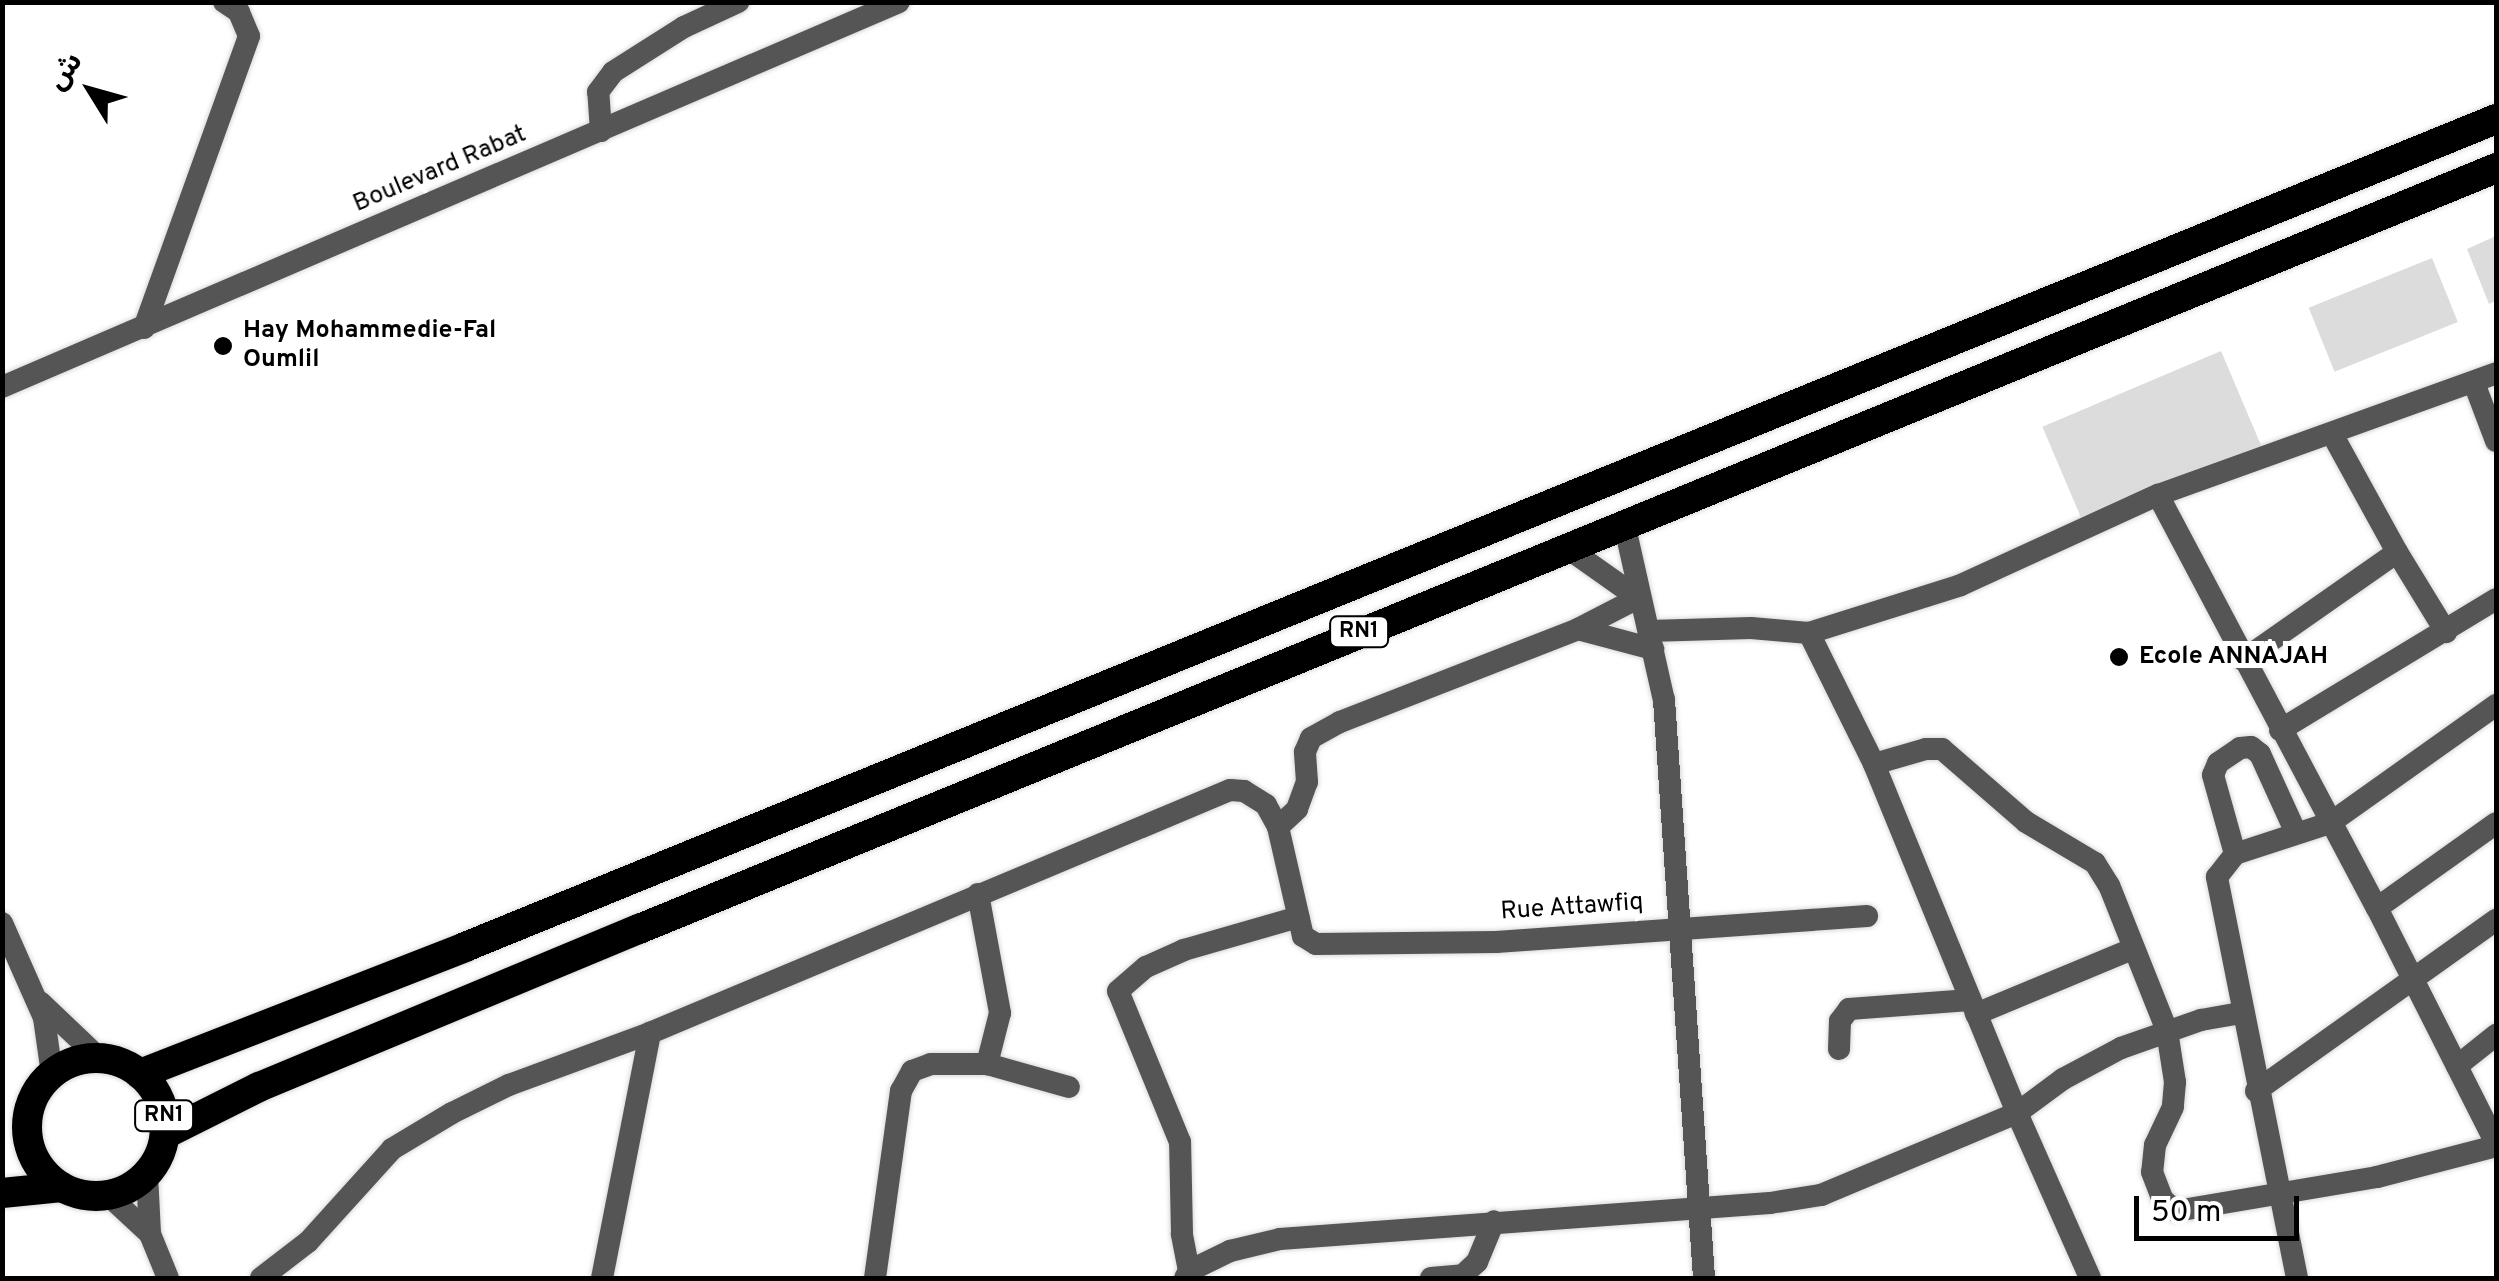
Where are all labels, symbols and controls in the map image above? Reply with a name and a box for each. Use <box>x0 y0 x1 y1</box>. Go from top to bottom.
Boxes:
north arrow <box>40 40 140 140</box>
text: ش <box>40 46 92 98</box>
street label: Boulevard Rabat <box>349 120 531 220</box>
place label: Hay Mohammedie-Fal Oumlil <box>243 317 496 376</box>
marker: Hay Mohammedie-Fal Oumlil <box>212 335 234 357</box>
road number: RN1 <box>1329 615 1389 649</box>
place label: Ecole ANNAJAH <box>2139 642 2329 672</box>
marker: Ecole ANNAJAH <box>2108 646 2130 668</box>
street label: Rue Attawfiq <box>1499 888 1645 928</box>
road number: RN1 <box>134 1099 194 1133</box>
scale bar <box>2139 1176 2304 1238</box>
text: 50 m <box>2151 1195 2221 1232</box>

